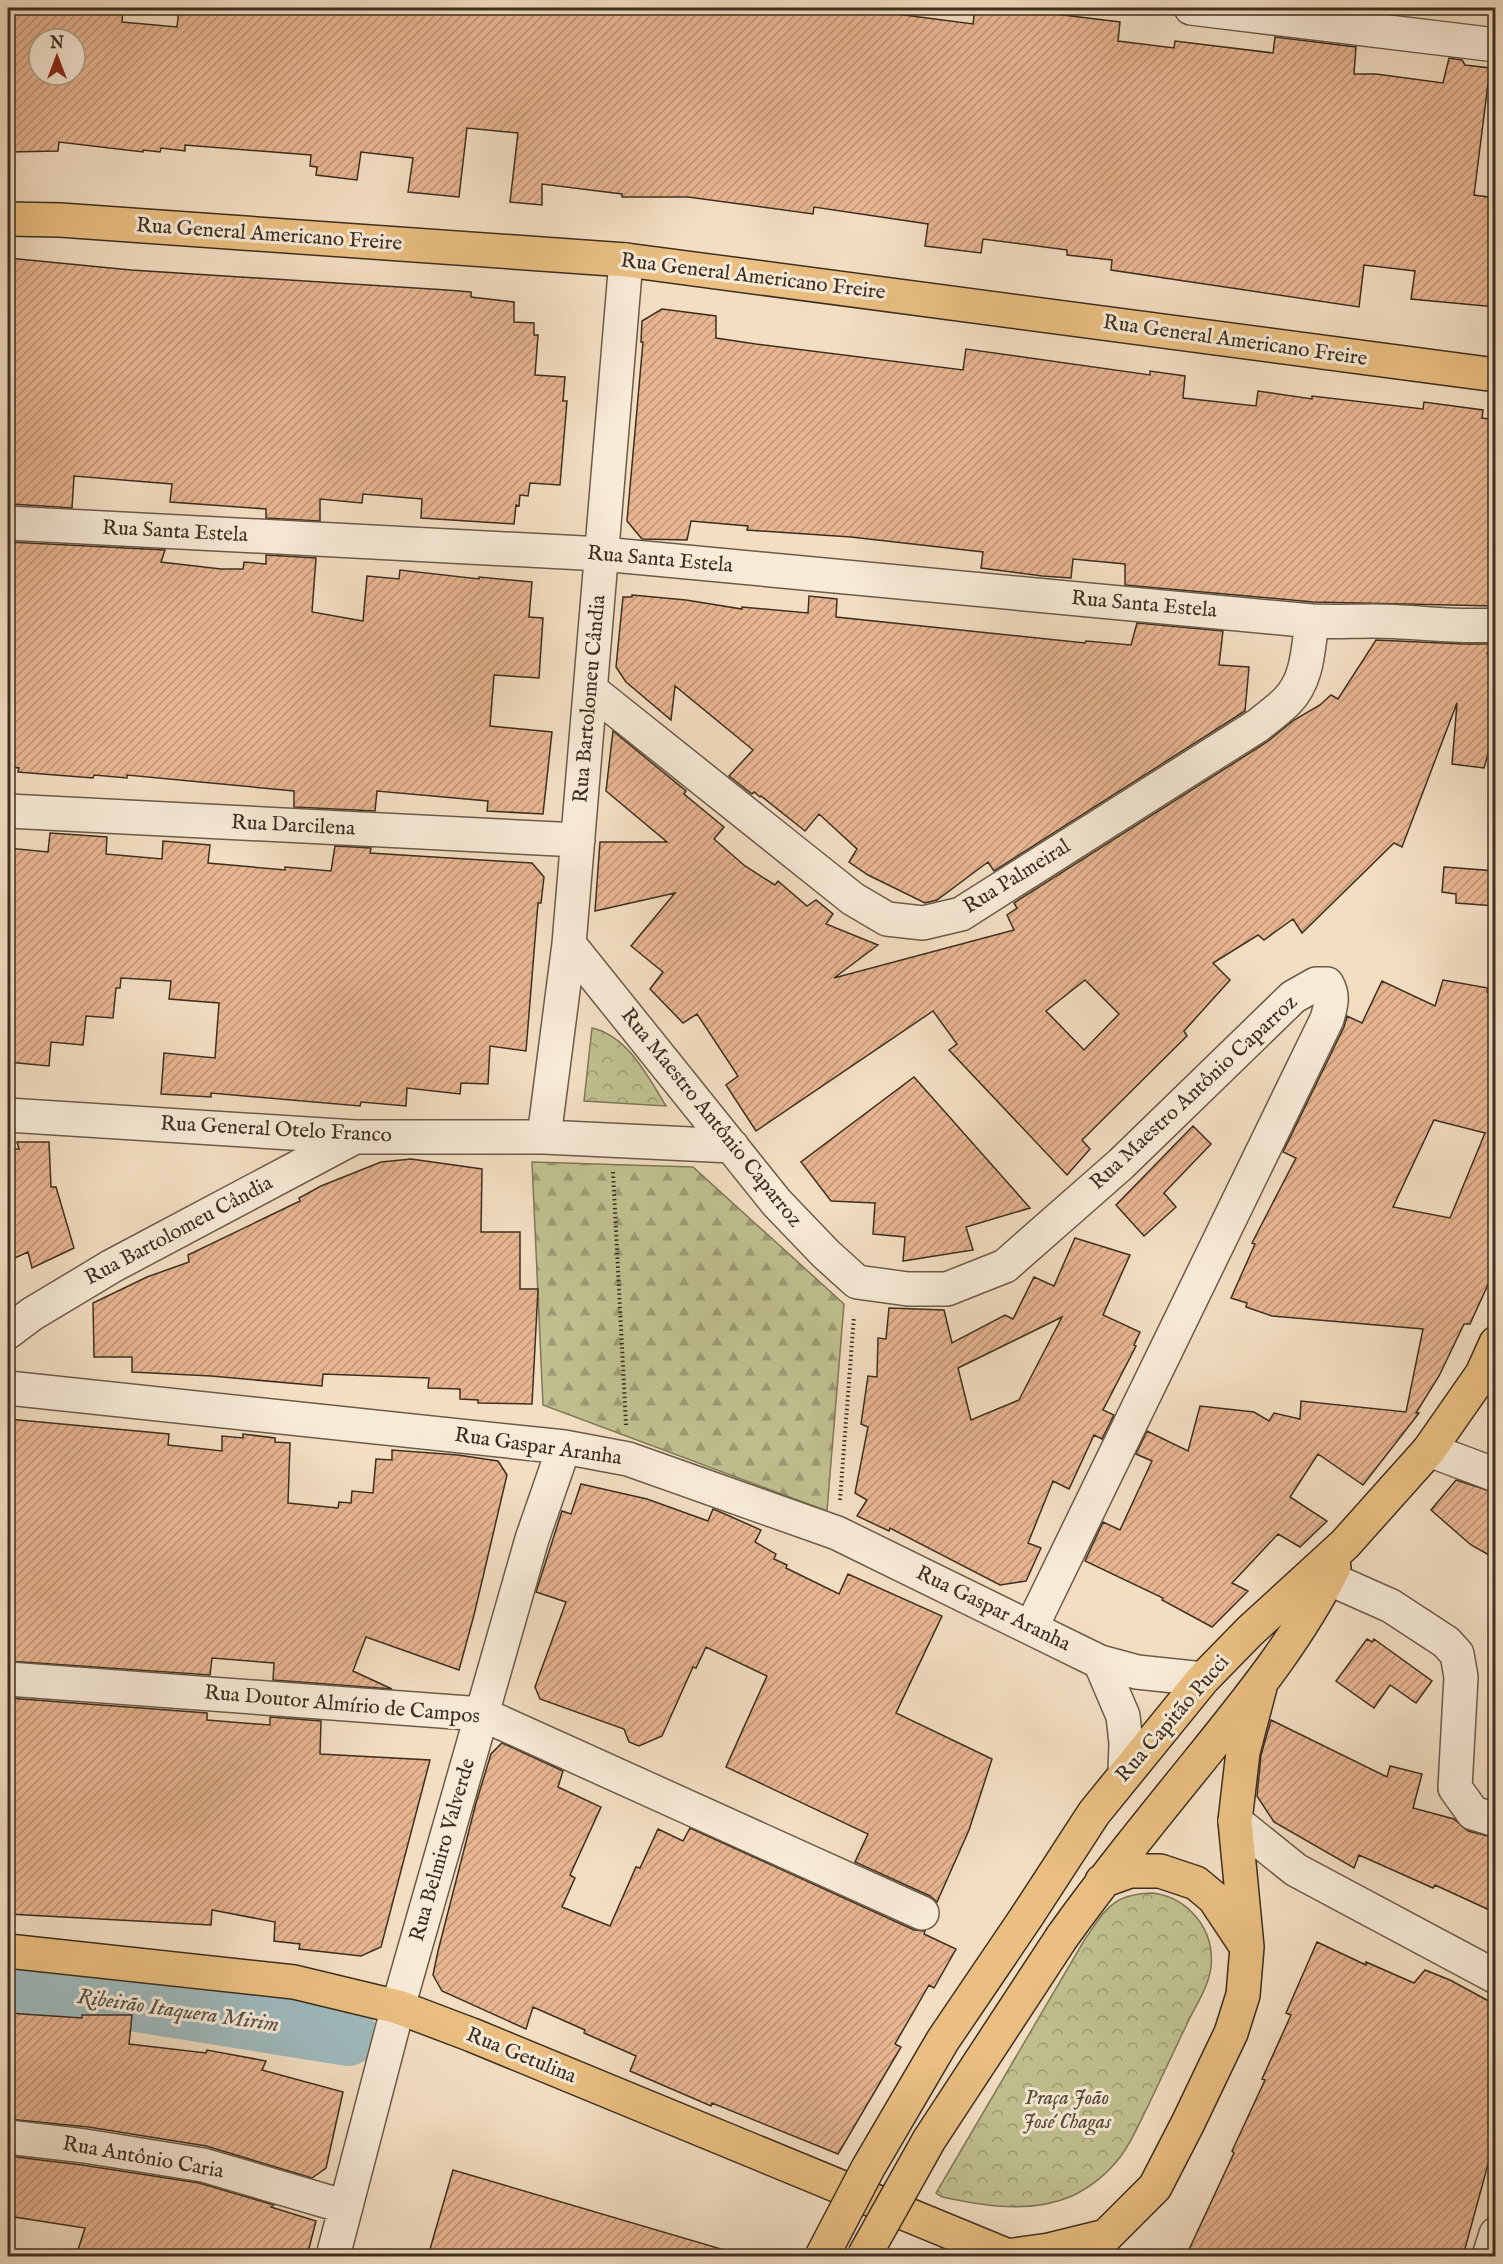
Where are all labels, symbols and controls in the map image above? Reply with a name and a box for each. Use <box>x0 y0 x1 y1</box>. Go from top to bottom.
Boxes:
north arrow <box>27 27 87 87</box>
text: N <box>49 34 64 54</box>
street label: Rua General Americano Freire <box>135 212 403 258</box>
street label: Rua General Americano Freire <box>619 247 887 307</box>
street label: Rua General Americano Freire <box>1101 309 1369 373</box>
street label: Rua Santa Estela <box>101 515 249 549</box>
street label: Rua Santa Estela <box>586 540 735 580</box>
street label: Rua Santa Estela <box>1070 585 1219 625</box>
street label: Rua Bartolomeu Cândia <box>567 593 613 804</box>
street label: Rua Darcilena <box>230 809 357 843</box>
street label: Rua Palmeiral <box>958 833 1076 921</box>
street label: Rua Maestro Antônio Caparroz <box>1084 989 1304 1196</box>
street label: Rua Maestro Antônio Caparroz <box>614 1003 808 1233</box>
street label: Rua General Otelo Franco <box>160 1110 392 1150</box>
street label: Rua Bartolomeu Cândia <box>80 1170 278 1292</box>
street label: Rua Gaspar Aranha <box>453 1422 624 1472</box>
street label: Rua Gaspar Aranha <box>911 1560 1076 1659</box>
street label: Rua Capitão Pucci <box>1110 1650 1236 1788</box>
street label: Rua Doutor Almírio de Campos <box>203 1679 481 1731</box>
street label: Rua Belmiro Valverde <box>404 1755 482 1945</box>
water label: Ribeirão Itaquera Mirim <box>75 1983 281 2039</box>
street label: Rua Getulina <box>462 2022 581 2091</box>
park label: Praça João José Chagas <box>1023 2085 1112 2136</box>
street label: Rua Antônio Caria <box>60 2131 227 2186</box>

